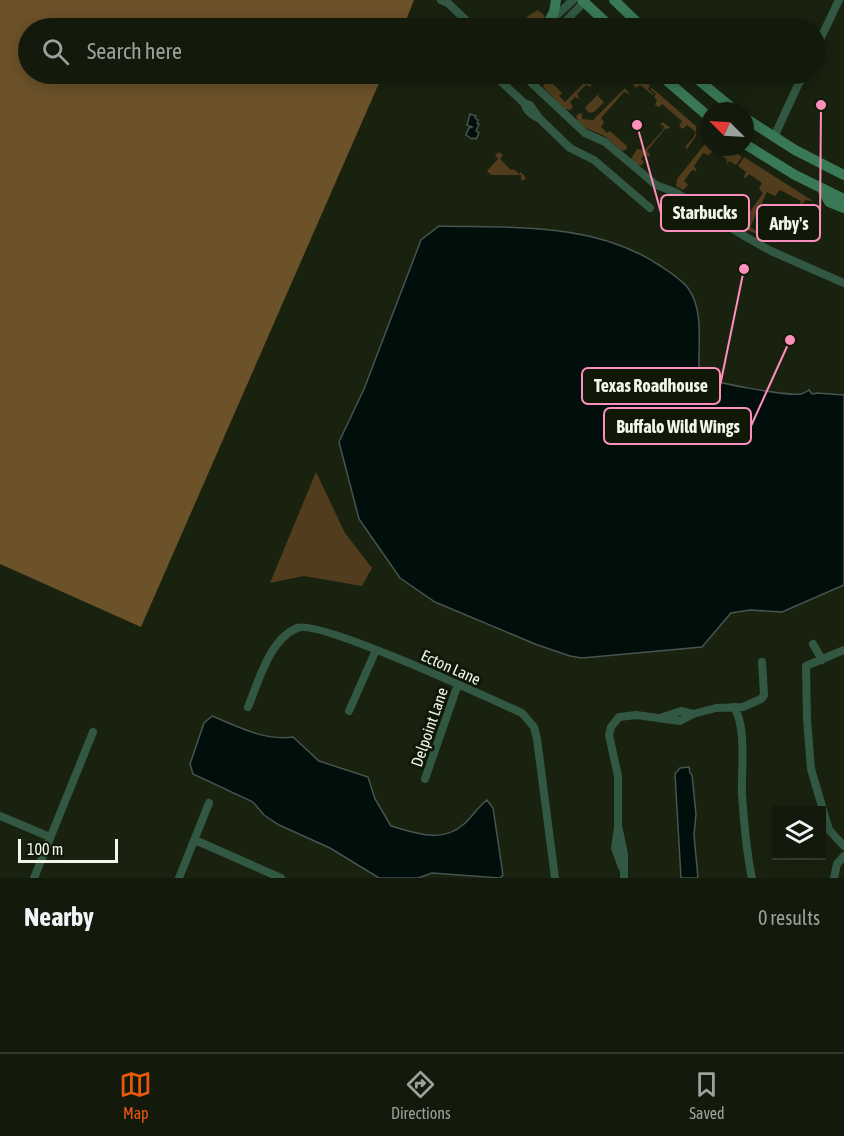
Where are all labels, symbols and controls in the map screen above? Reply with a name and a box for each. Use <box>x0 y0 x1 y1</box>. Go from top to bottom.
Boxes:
search box <box>18 18 826 84</box>
icon: search <box>39 35 72 68</box>
text: Search here <box>87 38 182 64</box>
north arrow <box>700 102 754 156</box>
callout: Starbucks <box>661 195 749 231</box>
text: Starbucks <box>673 202 738 223</box>
callout: Arby's <box>757 205 820 241</box>
text: Arby's <box>768 213 809 234</box>
callout: Texas Roadhouse <box>582 368 720 404</box>
text: Texas Roadhouse <box>594 375 708 396</box>
callout: Buffalo Wild Wings <box>604 408 751 444</box>
text: Buffalo Wild Wings <box>616 416 740 437</box>
street label: Ecton Lane <box>418 646 484 688</box>
street label: Delpoint Lane <box>407 685 452 769</box>
map controls <box>772 806 826 860</box>
button: layers <box>772 806 826 860</box>
scale bar <box>18 836 118 864</box>
text: 100 m <box>27 840 63 858</box>
text: Nearby <box>24 902 94 932</box>
text: 0 results <box>758 906 820 929</box>
tab: Map <box>119 1068 152 1122</box>
tab: Directions <box>391 1068 451 1122</box>
tab: Saved <box>689 1068 725 1122</box>

